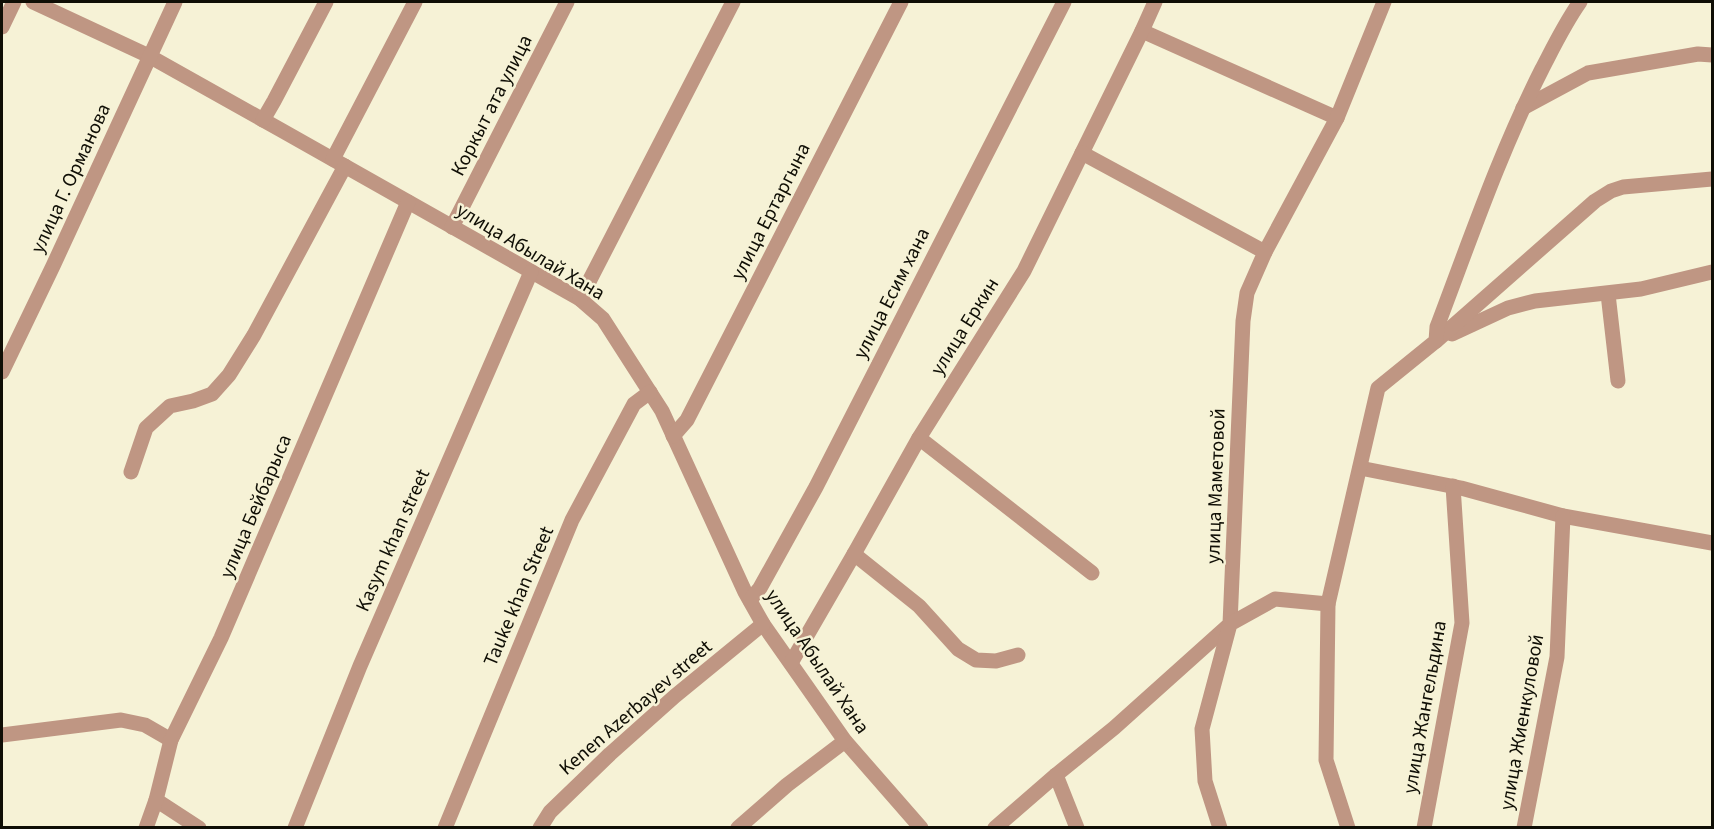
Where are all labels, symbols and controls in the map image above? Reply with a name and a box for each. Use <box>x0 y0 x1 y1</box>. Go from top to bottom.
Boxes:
street label: Коркыт ата улица <box>444 30 540 181</box>
street label: улица Г. Орманова <box>24 99 118 258</box>
street label: улица Ертаргына <box>724 138 818 285</box>
street label: улица Абылай Хана <box>451 196 610 307</box>
street label: улица Есим хана <box>847 223 937 364</box>
street label: улица Еркин <box>924 272 1006 381</box>
street label: улица Маметовой <box>1199 408 1233 564</box>
street label: улица Бейбарыса <box>213 430 299 583</box>
street label: Kasym khan street <box>349 464 437 616</box>
street label: Tauke khan Street <box>477 522 561 671</box>
street label: улица Абылай Хана <box>758 584 876 739</box>
street label: улица Жангельдина <box>1396 618 1454 796</box>
street label: улица Жиенкуловой <box>1493 632 1551 812</box>
street label: Kenen Azerbayev street <box>553 633 718 782</box>

